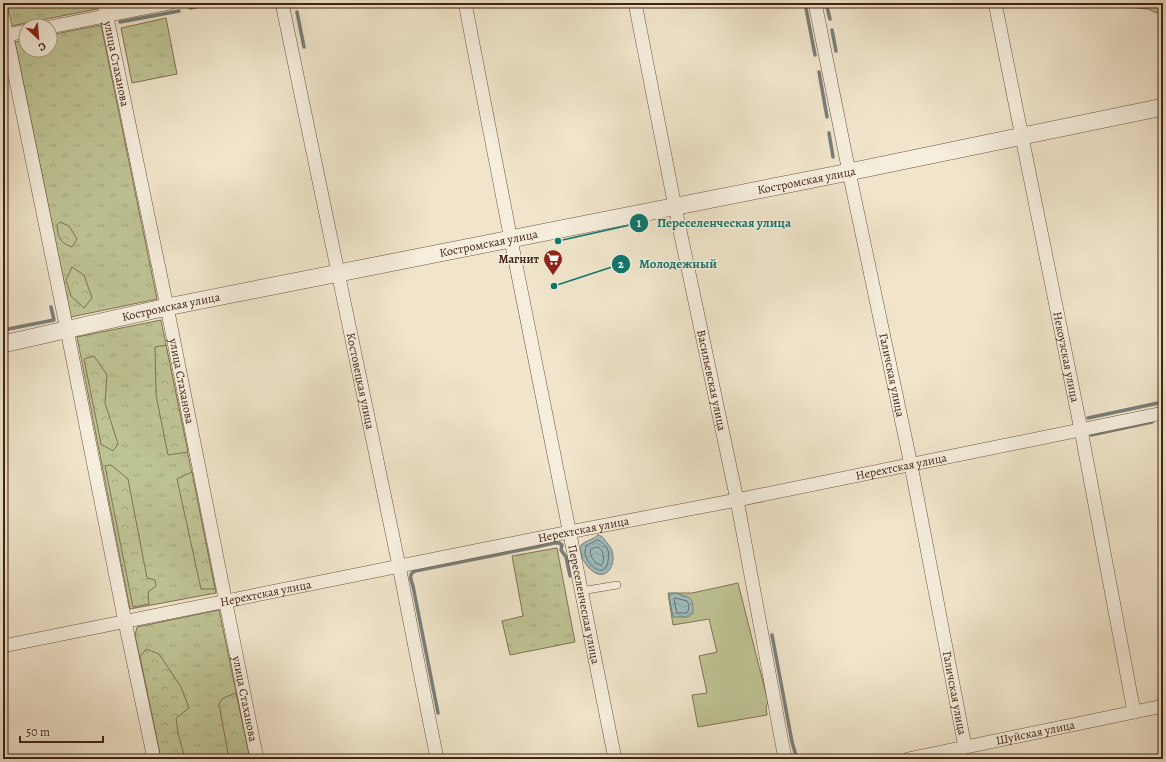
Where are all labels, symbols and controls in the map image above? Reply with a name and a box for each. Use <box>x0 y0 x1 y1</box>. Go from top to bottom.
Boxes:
north arrow <box>18 18 58 58</box>
street label: улица Стаханова <box>100 19 133 108</box>
text: С <box>36 38 48 55</box>
street label: Костромская улица <box>756 163 858 198</box>
callout: Переселенческая улица <box>629 210 799 235</box>
text: Переселенческая улица <box>657 214 792 231</box>
text: 1 <box>637 215 642 231</box>
street label: Костромская улица <box>438 226 540 261</box>
supermarket icon: Магнит <box>542 248 564 276</box>
place label: Магнит <box>498 251 540 267</box>
callout: Молодежный <box>611 251 725 276</box>
text: Молодежный <box>639 255 717 272</box>
text: 2 <box>618 256 624 272</box>
street label: Костромская улица <box>120 289 222 325</box>
street label: Некоузская улица <box>1049 310 1083 404</box>
street label: Васильевская улица <box>693 328 730 433</box>
street label: Костовецкая улица <box>343 331 378 431</box>
street label: Галичская улица <box>875 332 909 419</box>
street label: улица Стаханова <box>165 336 198 426</box>
street label: Нерехтская улица <box>854 449 949 484</box>
street label: Нерехтская улица <box>536 513 631 546</box>
street label: Переселенческая улица <box>564 543 604 666</box>
street label: Нерехтская улица <box>219 576 313 610</box>
street label: Галичская улица <box>939 650 971 737</box>
street label: улица Стаханова <box>228 654 261 744</box>
street label: Шуйская улица <box>994 716 1077 749</box>
scale bar <box>20 718 103 744</box>
text: 50 m <box>26 724 50 740</box>

